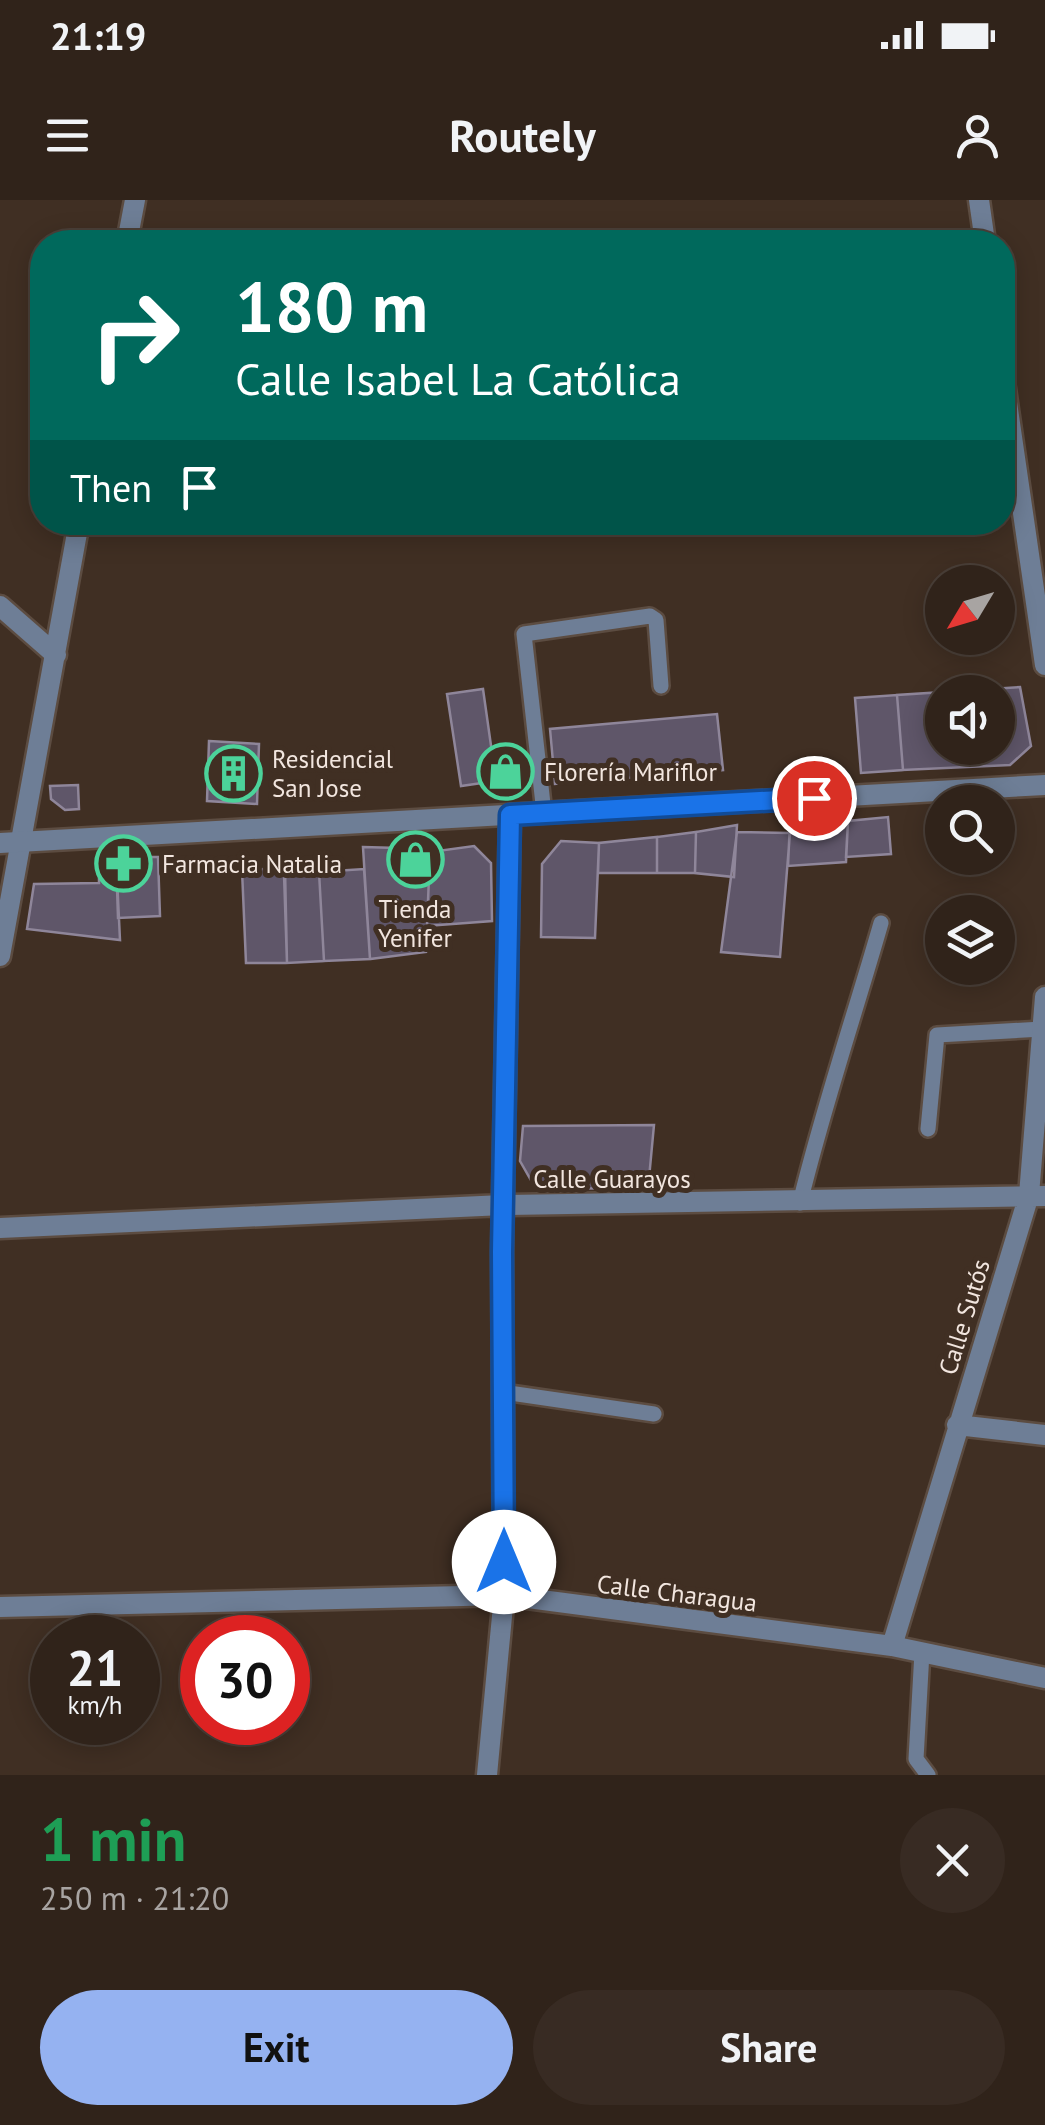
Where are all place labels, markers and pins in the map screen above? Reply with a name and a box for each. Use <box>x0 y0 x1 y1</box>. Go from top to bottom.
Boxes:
shop icon: Florería Mariflor <box>475 742 535 802</box>
building icon: Residencial San Jose <box>203 743 263 803</box>
place label: Residencial San Jose <box>272 743 394 804</box>
place label: Florería Mariflor <box>544 756 717 788</box>
pin <box>772 756 857 841</box>
shop icon: Tienda Yenifer <box>385 830 445 890</box>
pharmacy icon: Farmacia Natalia <box>93 834 153 894</box>
place label: Farmacia Natalia <box>162 848 342 880</box>
place label: Tienda Yenifer <box>378 893 452 954</box>

